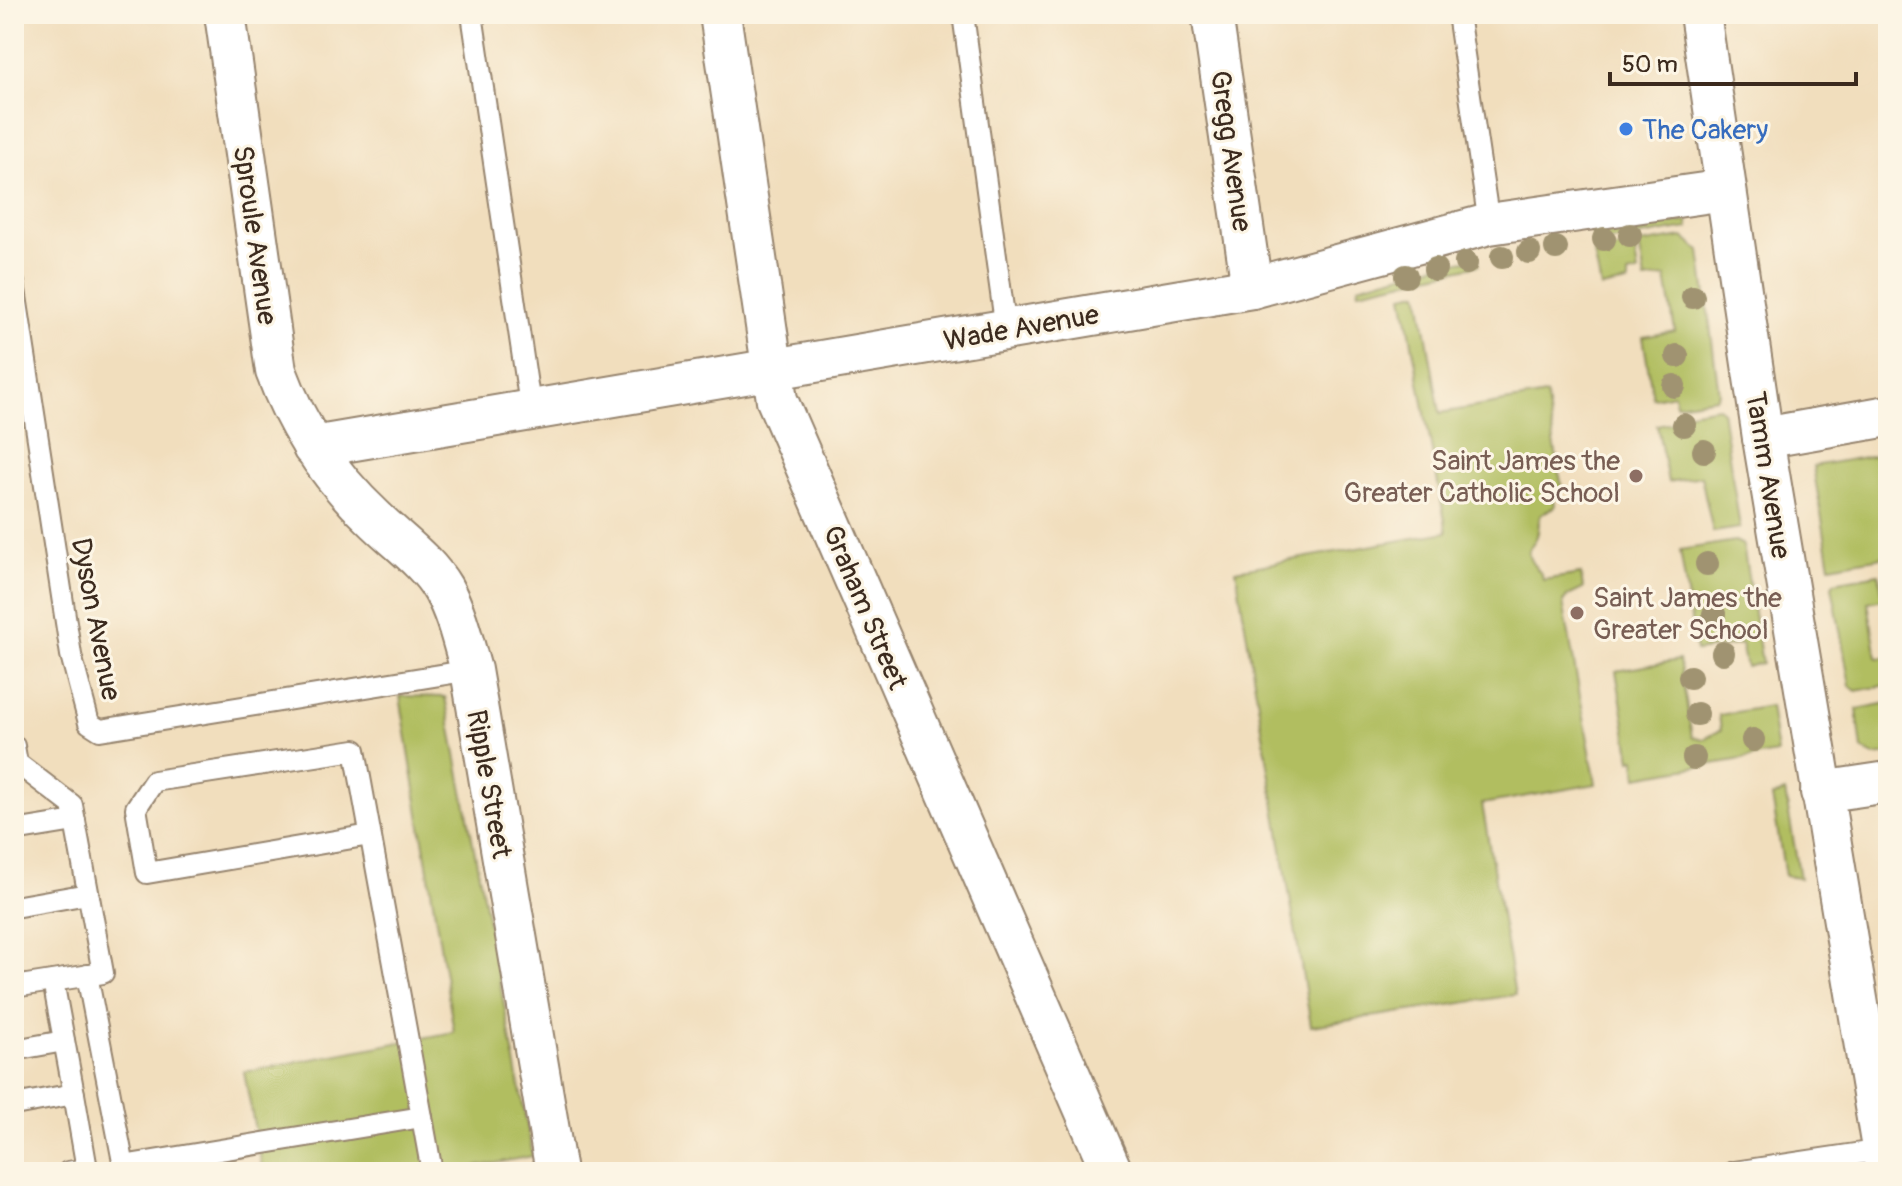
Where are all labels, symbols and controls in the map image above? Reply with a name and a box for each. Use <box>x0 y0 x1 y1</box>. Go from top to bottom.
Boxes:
scale bar <box>1610 36 1856 86</box>
text: 50 m <box>1622 50 1678 79</box>
street label: Gregg Avenue <box>1202 68 1259 234</box>
place label: The Cakery <box>1642 113 1768 148</box>
marker: The Cakery <box>1617 120 1635 138</box>
street label: Sproule Avenue <box>225 143 284 327</box>
street label: Wade Avenue <box>941 298 1102 359</box>
street label: Tamm Avenue <box>1737 389 1798 562</box>
place label: Saint James the Greater Catholic School <box>1344 444 1620 511</box>
marker: Saint James the Greater Catholic School <box>1627 467 1645 485</box>
street label: Graham Street <box>814 520 915 695</box>
street label: Dyson Avenue <box>63 535 128 704</box>
place label: Saint James the Greater School <box>1593 581 1782 648</box>
marker: Saint James the Greater School <box>1568 604 1586 622</box>
street label: Ripple Street <box>458 707 519 862</box>

